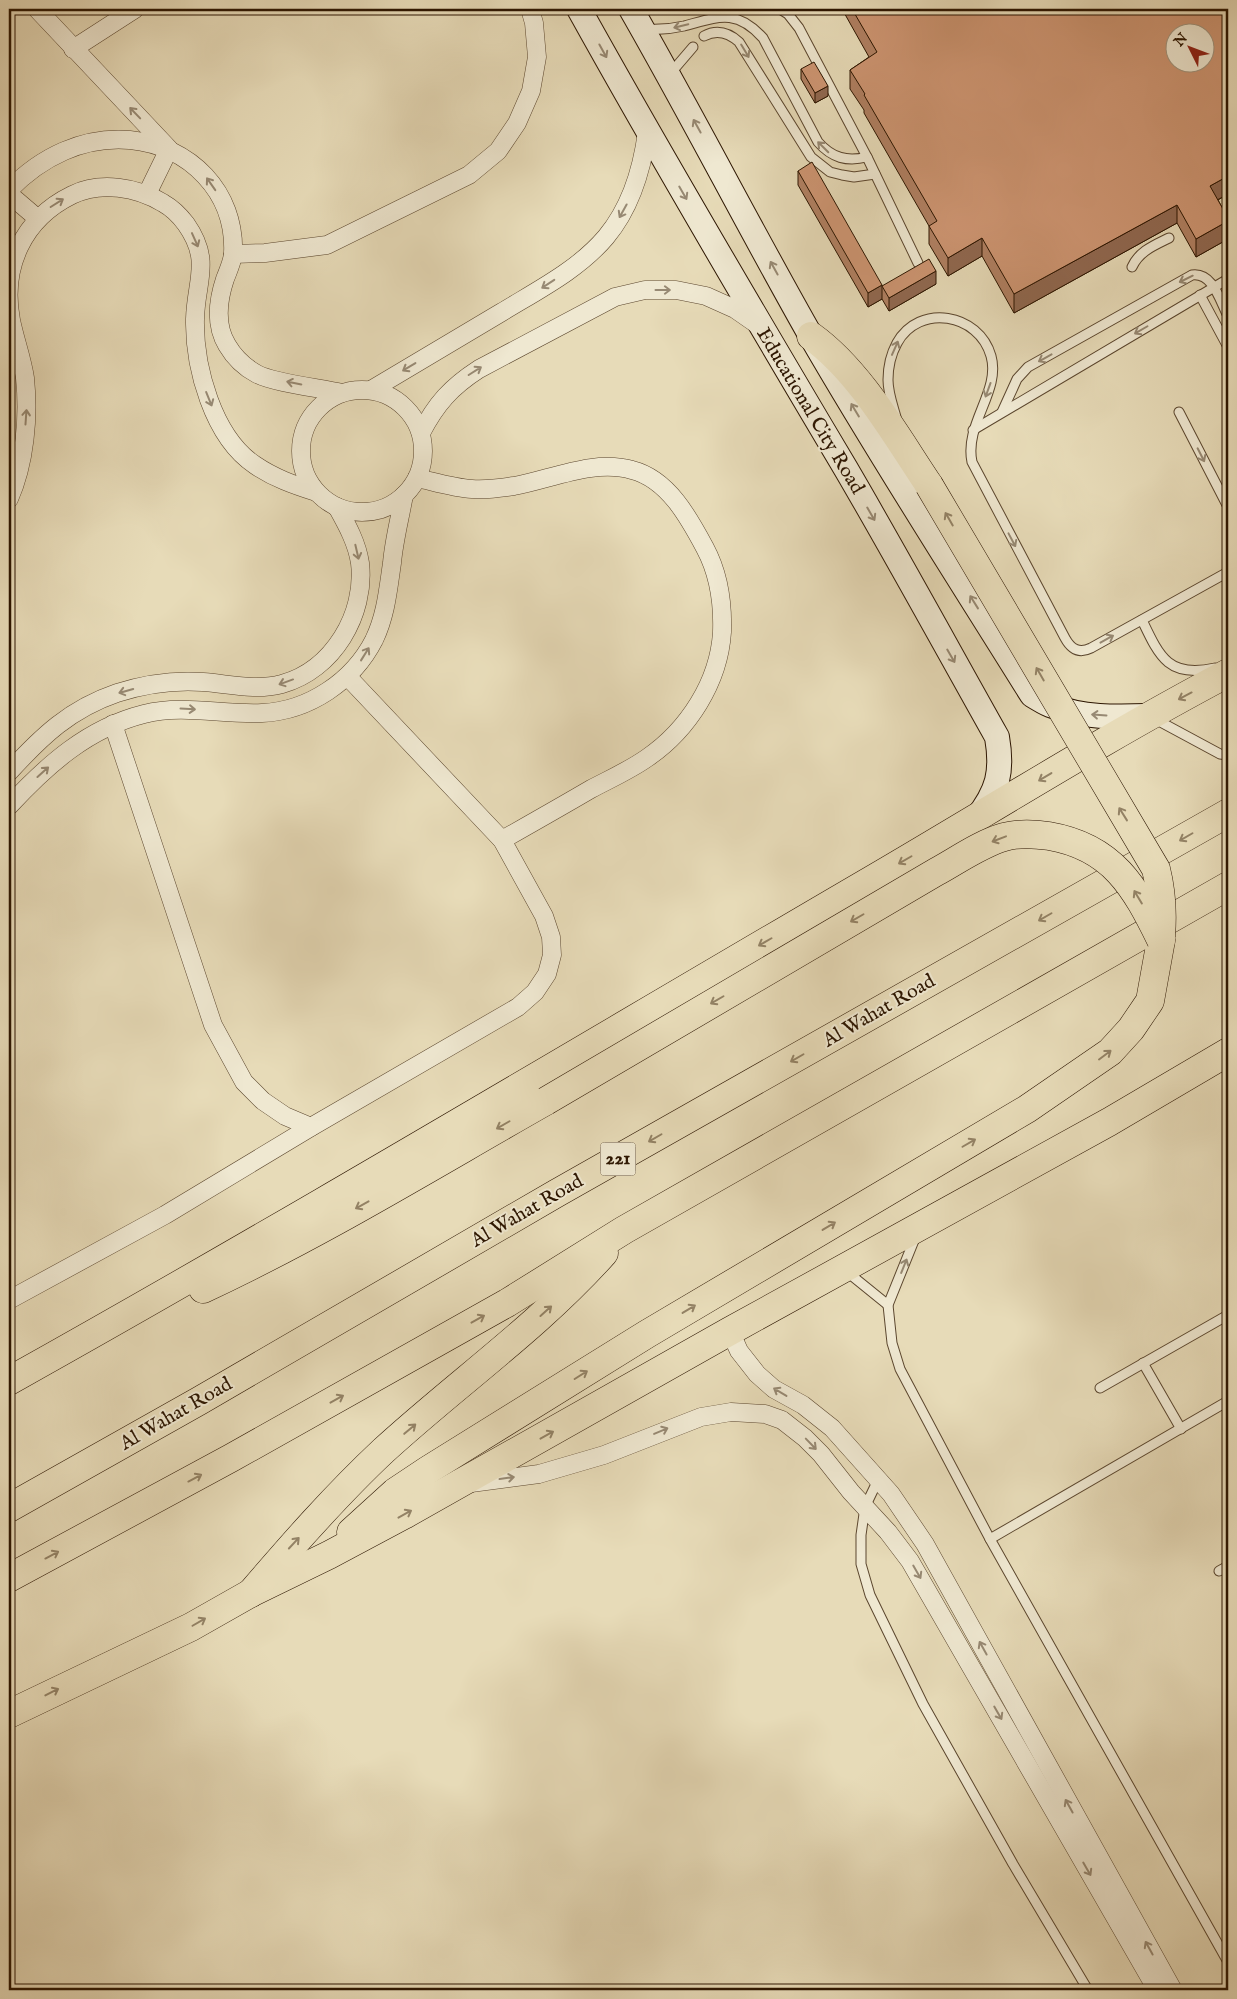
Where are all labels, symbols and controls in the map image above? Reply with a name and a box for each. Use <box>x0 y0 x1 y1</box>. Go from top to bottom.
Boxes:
one-way arrow <box>673 22 689 32</box>
north arrow <box>1164 22 1214 72</box>
text: N <box>1170 29 1192 51</box>
one-way arrow <box>740 43 750 57</box>
one-way arrow <box>598 44 608 59</box>
one-way arrow <box>129 107 141 120</box>
one-way arrow <box>691 119 701 133</box>
one-way arrow <box>817 141 829 153</box>
one-way arrow <box>206 177 216 191</box>
one-way arrow <box>678 185 688 200</box>
one-way arrow <box>50 198 64 209</box>
one-way arrow <box>617 204 627 218</box>
one-way arrow <box>191 232 201 247</box>
one-way arrow <box>769 262 779 276</box>
one-way arrow <box>1179 274 1194 284</box>
one-way arrow <box>541 278 555 289</box>
one-way arrow <box>654 285 670 295</box>
street label: Educational City Road <box>750 323 870 499</box>
one-way arrow <box>1135 325 1149 335</box>
one-way arrow <box>891 341 901 356</box>
one-way arrow <box>1038 353 1052 363</box>
one-way arrow <box>402 363 416 373</box>
one-way arrow <box>467 366 481 376</box>
one-way arrow <box>286 378 302 387</box>
one-way arrow <box>983 382 992 398</box>
one-way arrow <box>205 391 214 407</box>
one-way arrow <box>849 403 859 417</box>
one-way arrow <box>21 410 30 426</box>
one-way arrow <box>1196 448 1206 463</box>
one-way arrow <box>867 507 877 521</box>
one-way arrow <box>944 512 954 526</box>
one-way arrow <box>1008 532 1018 547</box>
one-way arrow <box>353 543 362 559</box>
one-way arrow <box>969 596 979 610</box>
one-way arrow <box>1100 634 1115 644</box>
one-way arrow <box>361 647 371 661</box>
one-way arrow <box>947 648 957 662</box>
one-way arrow <box>1035 667 1044 682</box>
one-way arrow <box>279 678 295 687</box>
one-way arrow <box>118 686 134 696</box>
one-way arrow <box>1178 691 1193 701</box>
one-way arrow <box>180 705 196 714</box>
one-way arrow <box>1091 710 1107 719</box>
one-way arrow <box>36 766 49 777</box>
one-way arrow <box>1038 773 1052 783</box>
one-way arrow <box>1117 807 1127 821</box>
one-way arrow <box>1179 832 1193 842</box>
one-way arrow <box>992 835 1008 844</box>
one-way arrow <box>898 856 913 866</box>
one-way arrow <box>1133 890 1143 904</box>
one-way arrow <box>1037 912 1052 922</box>
one-way arrow <box>851 913 865 923</box>
one-way arrow <box>758 938 772 948</box>
street label: Al Wahat Road <box>818 969 940 1054</box>
one-way arrow <box>710 995 725 1005</box>
one-way arrow <box>1098 1050 1112 1060</box>
one-way arrow <box>790 1053 804 1063</box>
one-way arrow <box>497 1120 511 1130</box>
one-way arrow <box>649 1133 663 1143</box>
one-way arrow <box>961 1138 975 1148</box>
road number: 221 <box>600 1142 636 1176</box>
street label: Al Wahat Road <box>466 1169 588 1254</box>
one-way arrow <box>355 1200 370 1210</box>
one-way arrow <box>821 1220 835 1230</box>
one-way arrow <box>900 1258 909 1274</box>
one-way arrow <box>682 1304 696 1314</box>
one-way arrow <box>539 1305 552 1317</box>
one-way arrow <box>471 1314 486 1324</box>
one-way arrow <box>574 1370 588 1380</box>
street label: Al Wahat Road <box>115 1372 237 1457</box>
one-way arrow <box>773 1386 787 1396</box>
one-way arrow <box>329 1393 343 1403</box>
one-way arrow <box>403 1423 416 1435</box>
one-way arrow <box>654 1425 669 1434</box>
one-way arrow <box>539 1429 553 1439</box>
one-way arrow <box>805 1438 817 1451</box>
one-way arrow <box>187 1473 202 1483</box>
one-way arrow <box>498 1473 514 1483</box>
one-way arrow <box>397 1509 412 1519</box>
one-way arrow <box>288 1536 300 1549</box>
one-way arrow <box>44 1550 59 1560</box>
one-way arrow <box>912 1564 922 1579</box>
one-way arrow <box>191 1617 206 1626</box>
one-way arrow <box>978 1641 988 1656</box>
one-way arrow <box>45 1687 60 1697</box>
one-way arrow <box>993 1705 1003 1720</box>
one-way arrow <box>1064 1799 1074 1814</box>
one-way arrow <box>1083 1861 1093 1876</box>
one-way arrow <box>1144 1940 1154 1955</box>

